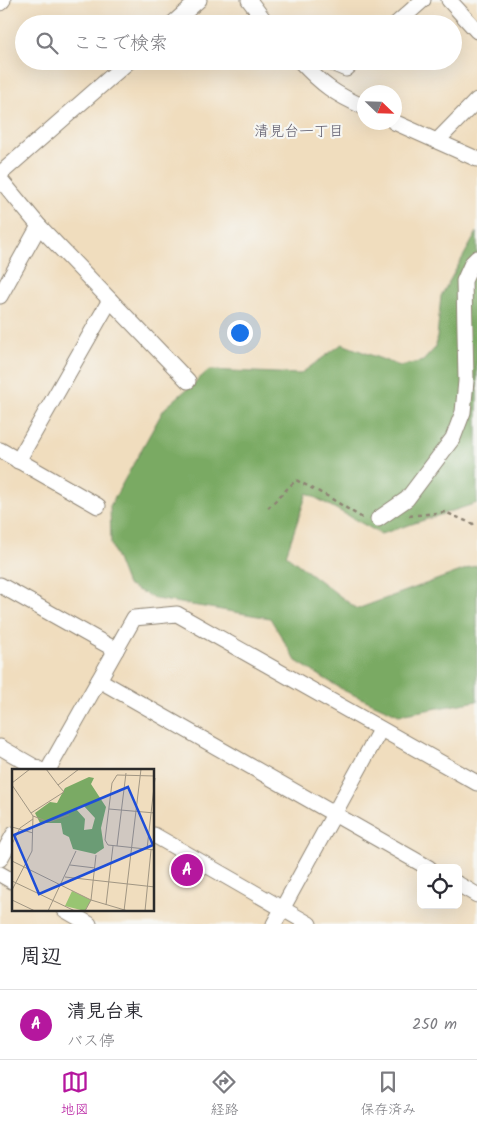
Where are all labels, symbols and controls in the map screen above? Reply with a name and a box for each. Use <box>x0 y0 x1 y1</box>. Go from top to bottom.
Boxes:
search box <box>15 15 462 70</box>
icon: search <box>33 29 61 57</box>
text: ここで検索 <box>73 29 168 59</box>
north arrow <box>357 85 402 130</box>
district label: 清見台一丁目 <box>254 120 344 144</box>
your location <box>227 320 253 346</box>
inset map <box>12 769 155 912</box>
pin: A <box>171 851 203 889</box>
map controls <box>417 864 462 909</box>
button: locate <box>417 864 462 909</box>
text: 周辺 <box>20 941 62 974</box>
text: 清見台東 <box>67 997 143 1027</box>
text: A <box>31 1012 41 1037</box>
text: 250 m <box>412 1012 457 1037</box>
text: バス停 <box>67 1029 115 1054</box>
tab: 地図 <box>61 1068 89 1121</box>
tab: 経路 <box>210 1068 238 1121</box>
tab: 保存済み <box>360 1068 416 1121</box>

